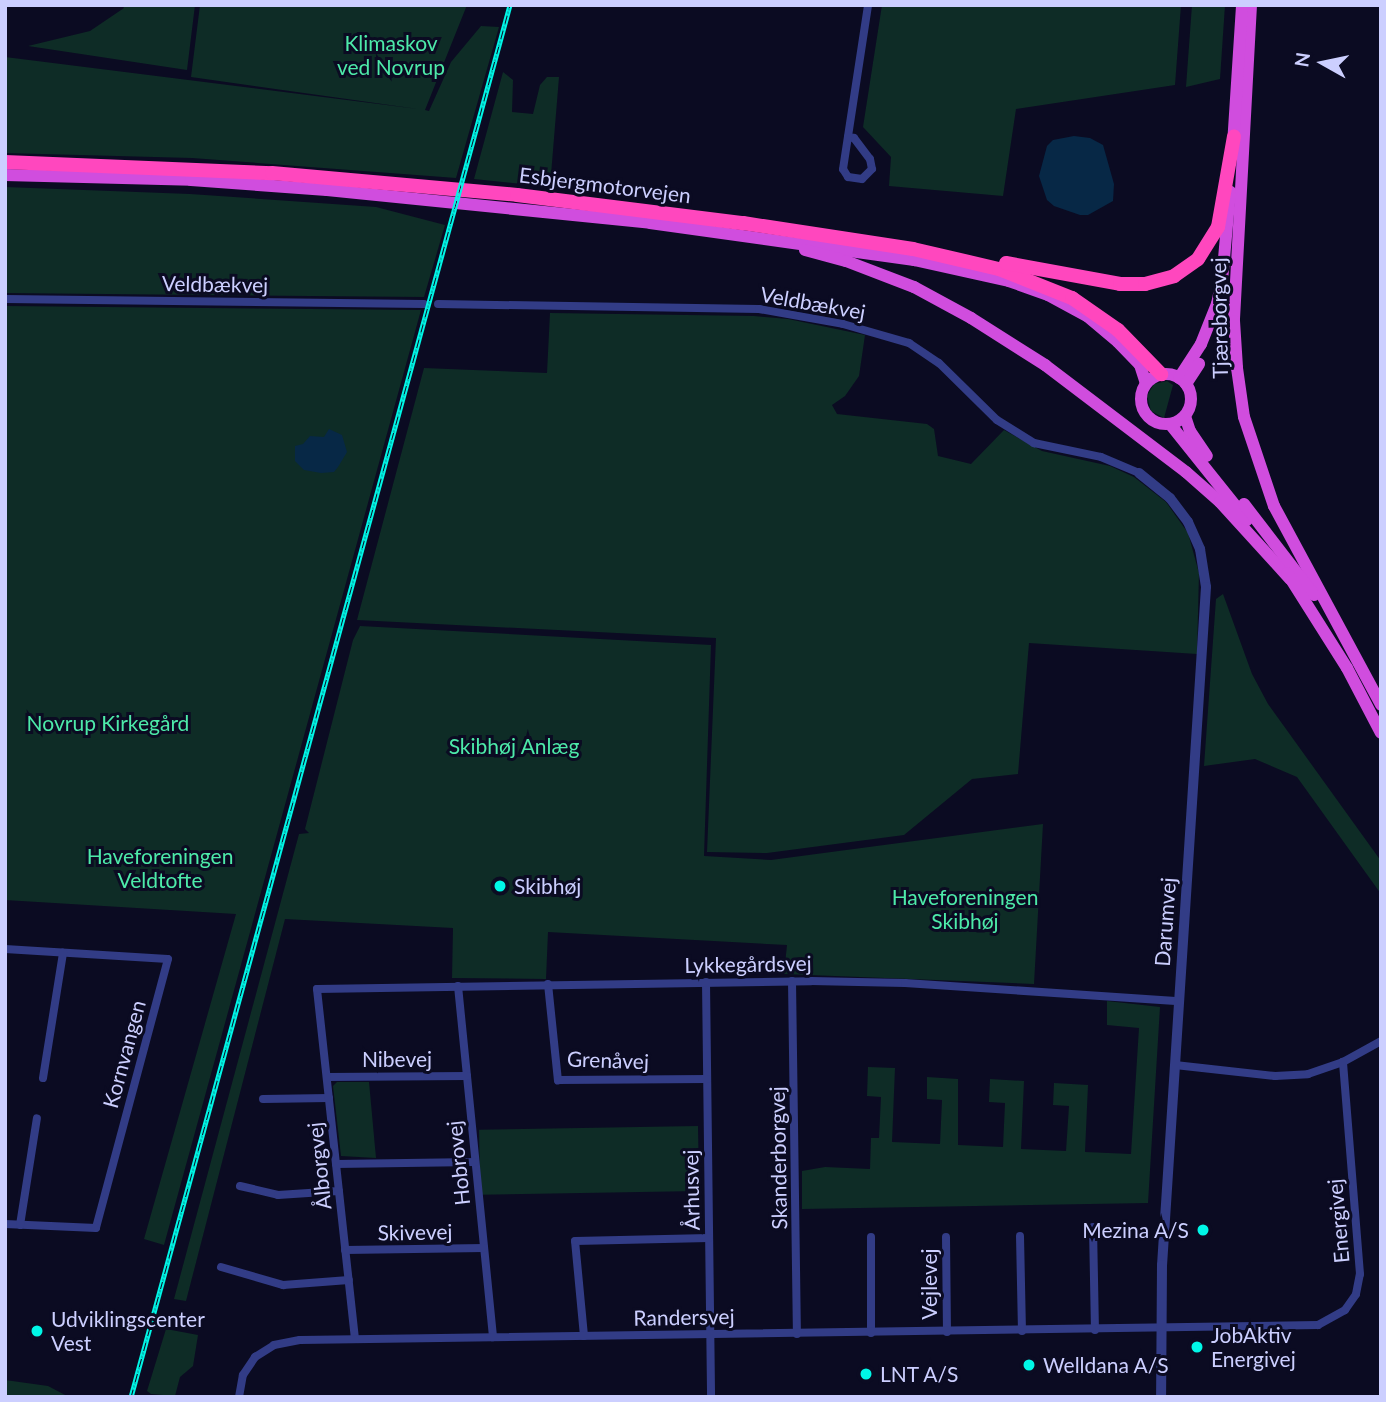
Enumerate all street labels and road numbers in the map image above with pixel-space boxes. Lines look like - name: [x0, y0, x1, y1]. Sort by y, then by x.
- street label: Esbjergmotorvejen: [518, 162, 692, 208]
- street label: Tjæreborgvej: [1205, 257, 1233, 379]
- street label: Veldbækvej: [162, 270, 268, 298]
- street label: Veldbækvej: [758, 281, 868, 325]
- street label: Darumvej: [1149, 877, 1181, 967]
- street label: Lykkegårdsvej: [684, 950, 812, 978]
- street label: Kornvangen: [98, 997, 150, 1111]
- street label: Nibevej: [362, 1046, 432, 1072]
- street label: Grenåvej: [567, 1046, 649, 1074]
- street label: Skanderborgvej: [764, 1086, 792, 1230]
- street label: Hobrovej: [441, 1119, 475, 1207]
- street label: Ålborgvej: [302, 1121, 336, 1211]
- street label: Århusvej: [678, 1149, 704, 1231]
- street label: Energivej: [1322, 1178, 1354, 1264]
- street label: Skivevej: [377, 1219, 453, 1245]
- street label: Vejlevej: [916, 1248, 942, 1320]
- street label: Randersvej: [633, 1304, 735, 1330]

